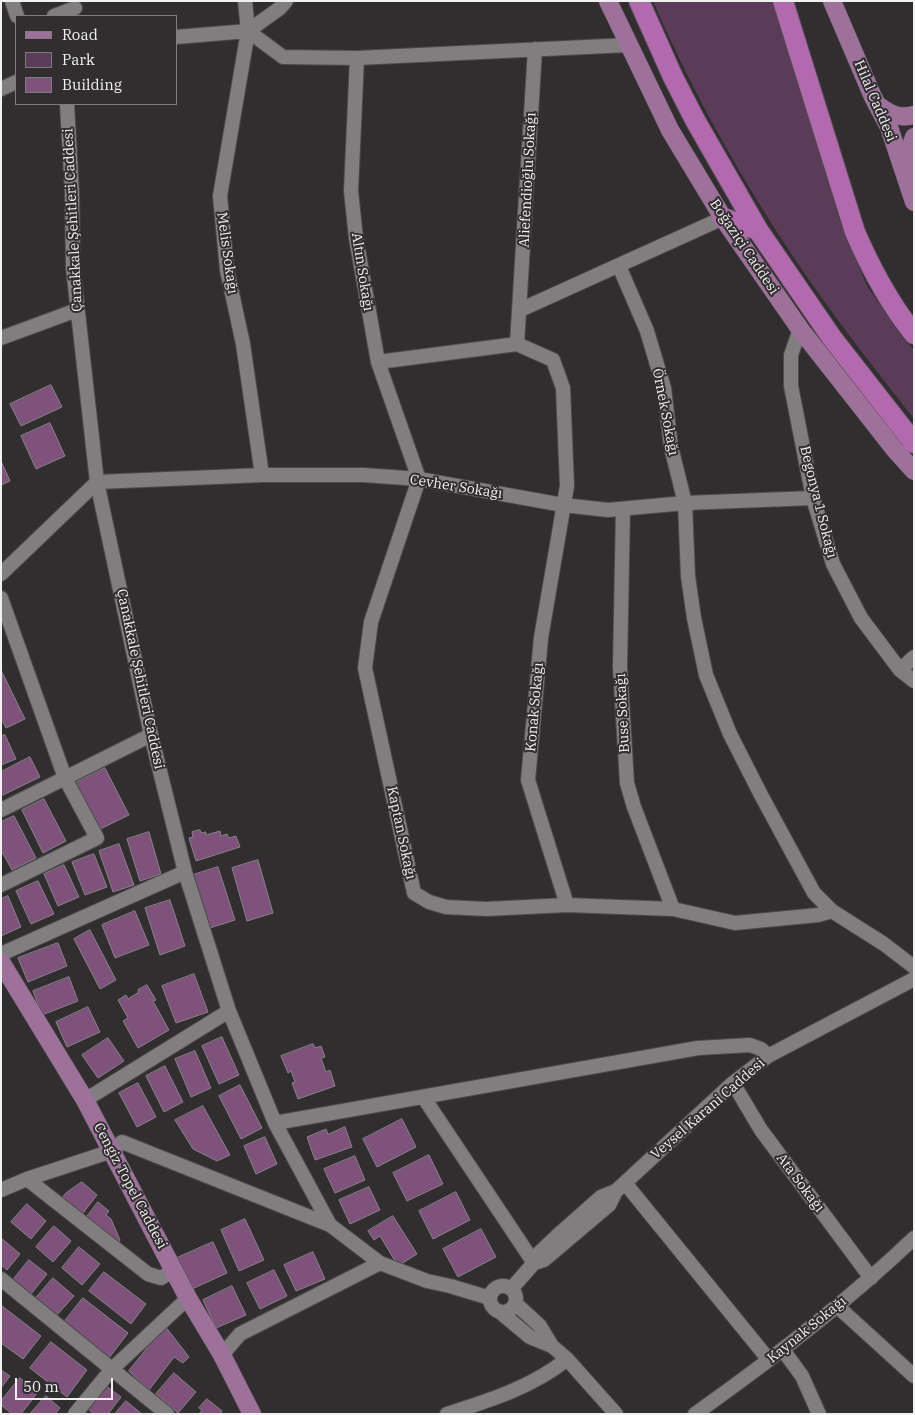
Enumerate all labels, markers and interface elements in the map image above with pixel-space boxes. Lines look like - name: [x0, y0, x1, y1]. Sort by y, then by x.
- legend: [15, 15, 178, 105]
- text: Road: [62, 25, 98, 44]
- text: Park: [62, 50, 95, 69]
- street label: Hilal Caddesi: [850, 58, 900, 144]
- text: Building: [62, 75, 122, 94]
- street label: Aliefendioğlu Sokağı: [516, 112, 540, 248]
- street label: Çanakkale Şehitleri Caddesi: [60, 128, 86, 312]
- street label: Boğaziçi Caddesi: [706, 196, 782, 298]
- street label: Melis Sokağı: [213, 211, 241, 295]
- street label: Altın Sokağı: [348, 232, 376, 312]
- street label: Örnek Sokağı: [648, 367, 682, 457]
- street label: Begonya 1 Sokağı: [796, 444, 840, 560]
- street label: Cevher Sokağı: [408, 471, 504, 503]
- street label: Çanakkale Şehitleri Caddesi: [113, 587, 167, 771]
- street label: Konak Sokağı: [523, 662, 547, 752]
- street label: Buse Sokağı: [613, 673, 633, 753]
- street label: Kaptan Sokağı: [383, 785, 419, 881]
- street label: Veysel Karani Caddesi: [648, 1055, 768, 1163]
- street label: Cengiz Topel Caddesi: [90, 1120, 170, 1252]
- street label: Ata Sokağı: [772, 1150, 828, 1216]
- street label: Kaynak Sokağı: [764, 1293, 850, 1367]
- scale bar: [18, 1368, 115, 1400]
- text: 50 m: [23, 1377, 59, 1396]

